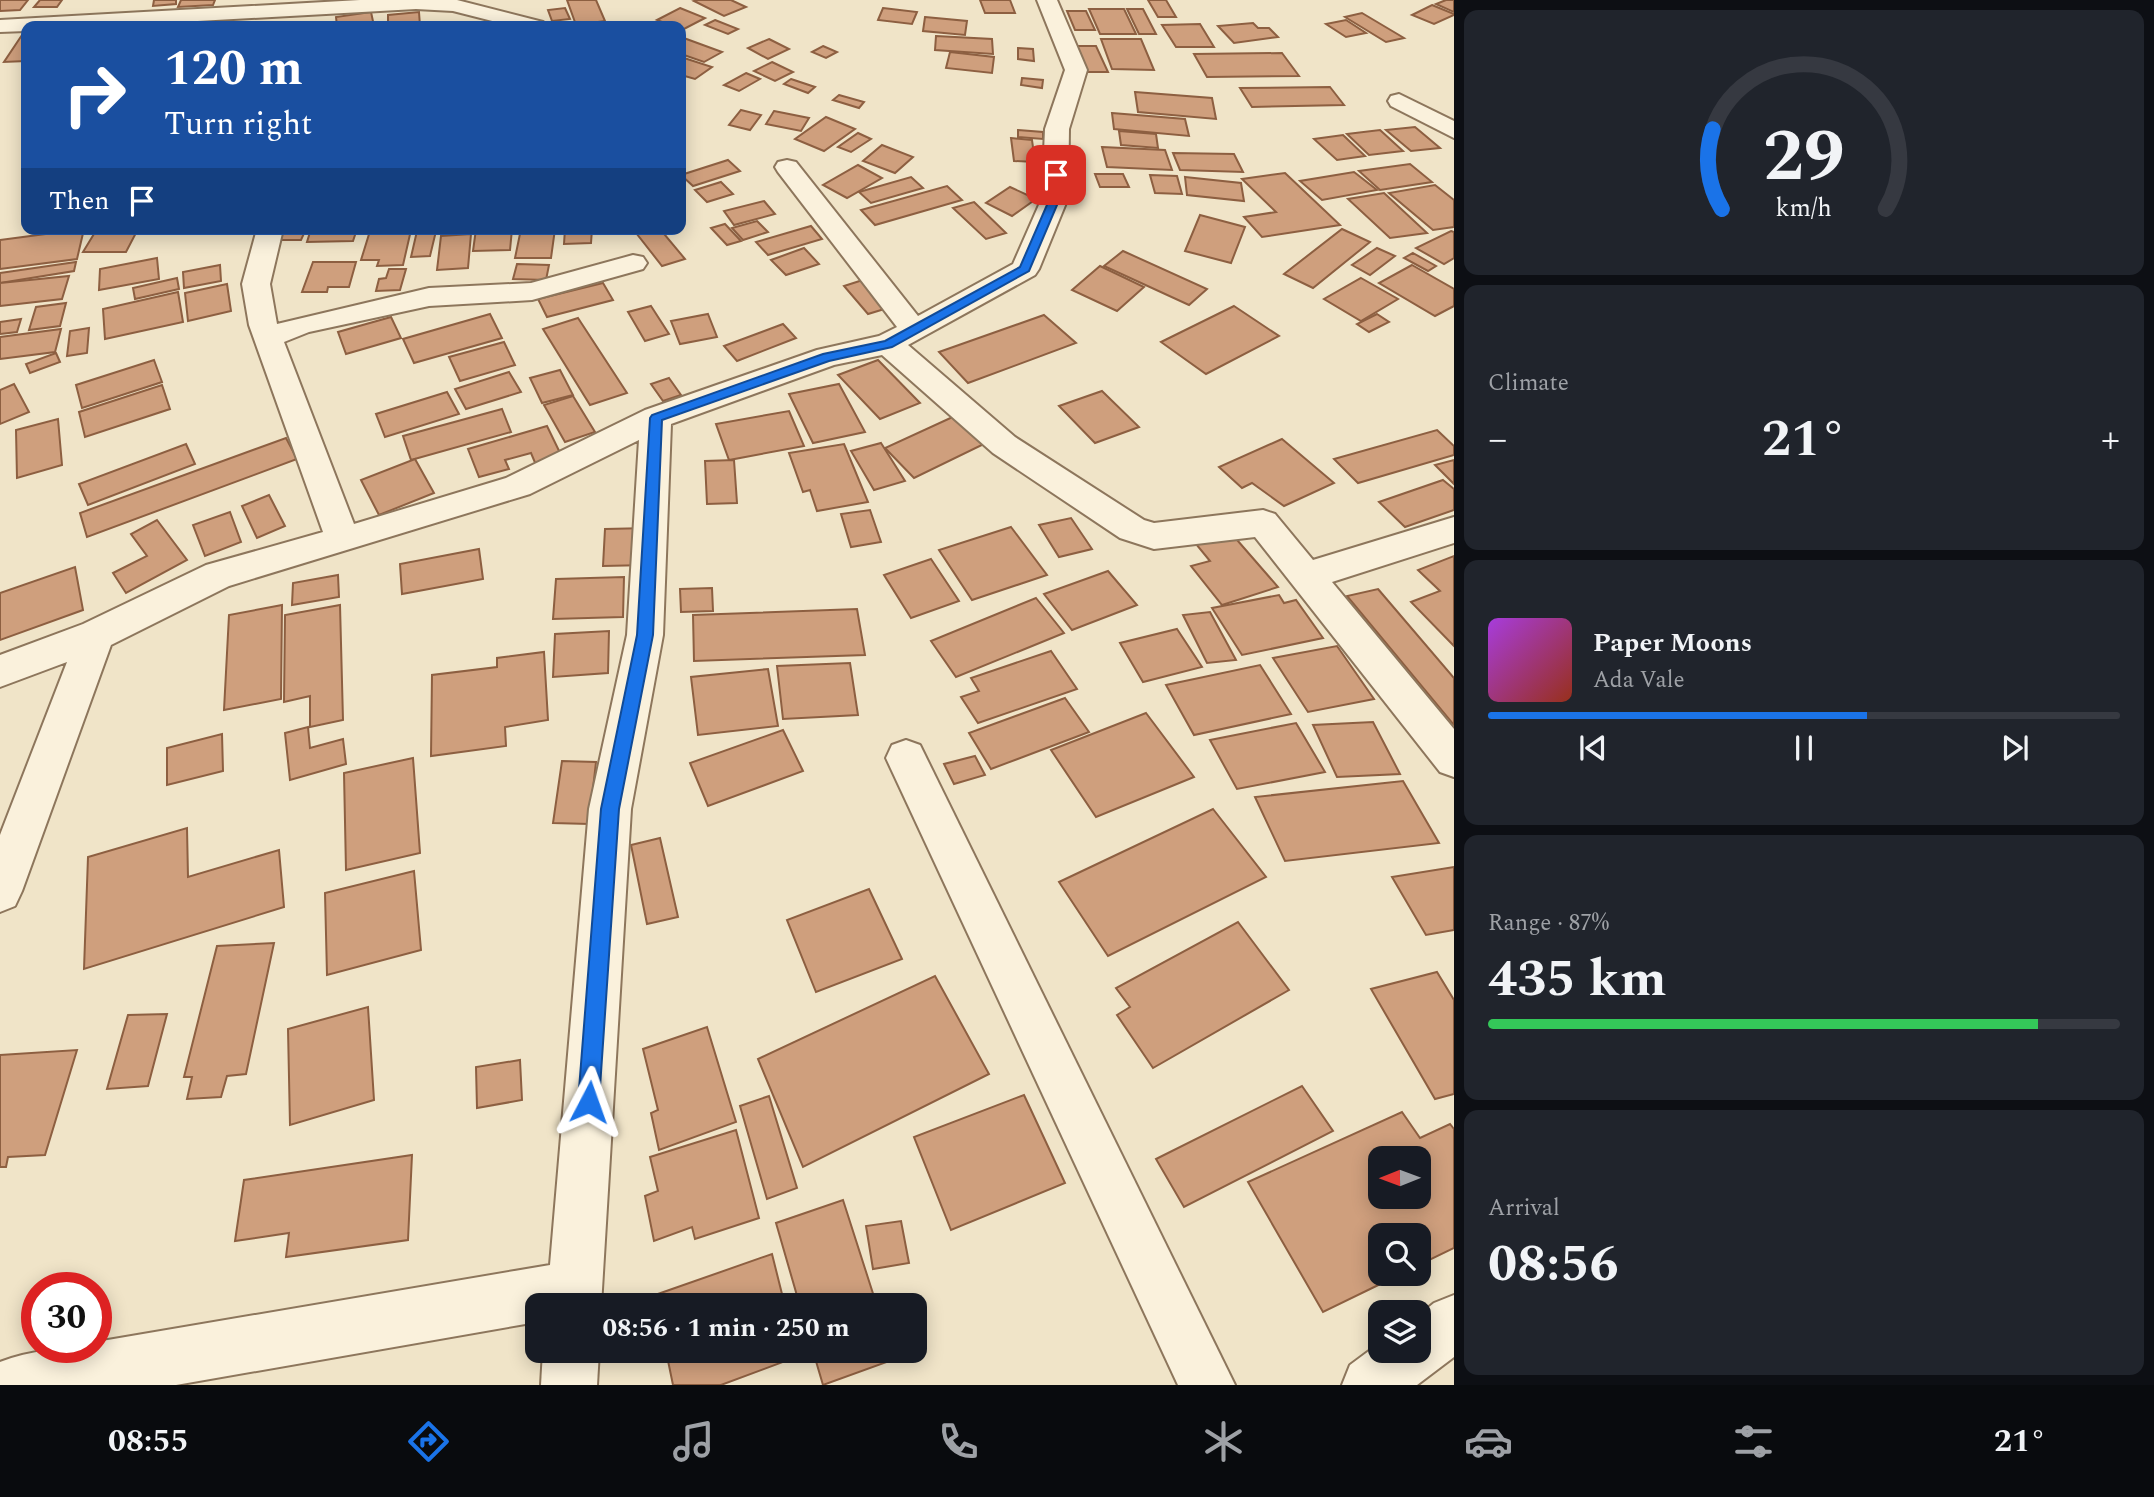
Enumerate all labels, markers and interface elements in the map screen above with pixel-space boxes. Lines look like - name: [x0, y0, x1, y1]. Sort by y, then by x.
- text: 120 m: [164, 32, 303, 107]
- icon: right: [49, 49, 140, 140]
- text: Turn right: [164, 100, 312, 149]
- text: 29: [1763, 102, 1845, 213]
- pin: [1026, 145, 1086, 205]
- icon: arrive: [1037, 156, 1075, 194]
- text: Then: [49, 181, 109, 221]
- icon: arrive: [123, 182, 161, 220]
- text: km/h: [1776, 189, 1832, 227]
- text: Climate: [1488, 366, 1569, 401]
- text: 21°: [1762, 400, 1846, 479]
- text: −: [1488, 411, 1507, 469]
- text: +: [2101, 411, 2120, 469]
- text: Paper Moons: [1593, 623, 1752, 663]
- text: Ada Vale: [1593, 663, 1685, 698]
- icon: previous: [1574, 729, 1612, 767]
- icon: pause: [1785, 729, 1823, 767]
- icon: next: [1996, 729, 2034, 767]
- text: Range · 87%: [1488, 906, 1609, 941]
- text: 435 km: [1488, 940, 1667, 1019]
- position arrow: [552, 1065, 626, 1139]
- north arrow: [1368, 1146, 1432, 1209]
- map controls: [1368, 1146, 1431, 1363]
- text: Arrival: [1488, 1191, 1560, 1226]
- button: search: [1368, 1223, 1431, 1286]
- text: 08:56: [1488, 1225, 1619, 1304]
- speed limit sign: 30: [21, 1272, 112, 1363]
- button: layers: [1368, 1300, 1431, 1363]
- text: 08:56 · 1 min · 250 m: [602, 1308, 850, 1348]
- text: 08:55: [108, 1417, 188, 1466]
- icon: directions: [404, 1417, 453, 1466]
- icon: music: [669, 1417, 718, 1466]
- icon: phone: [934, 1417, 983, 1466]
- icon: climate: [1199, 1417, 1248, 1466]
- icon: car: [1464, 1417, 1513, 1466]
- icon: filters: [1729, 1417, 1778, 1466]
- text: 21°: [1994, 1417, 2046, 1466]

